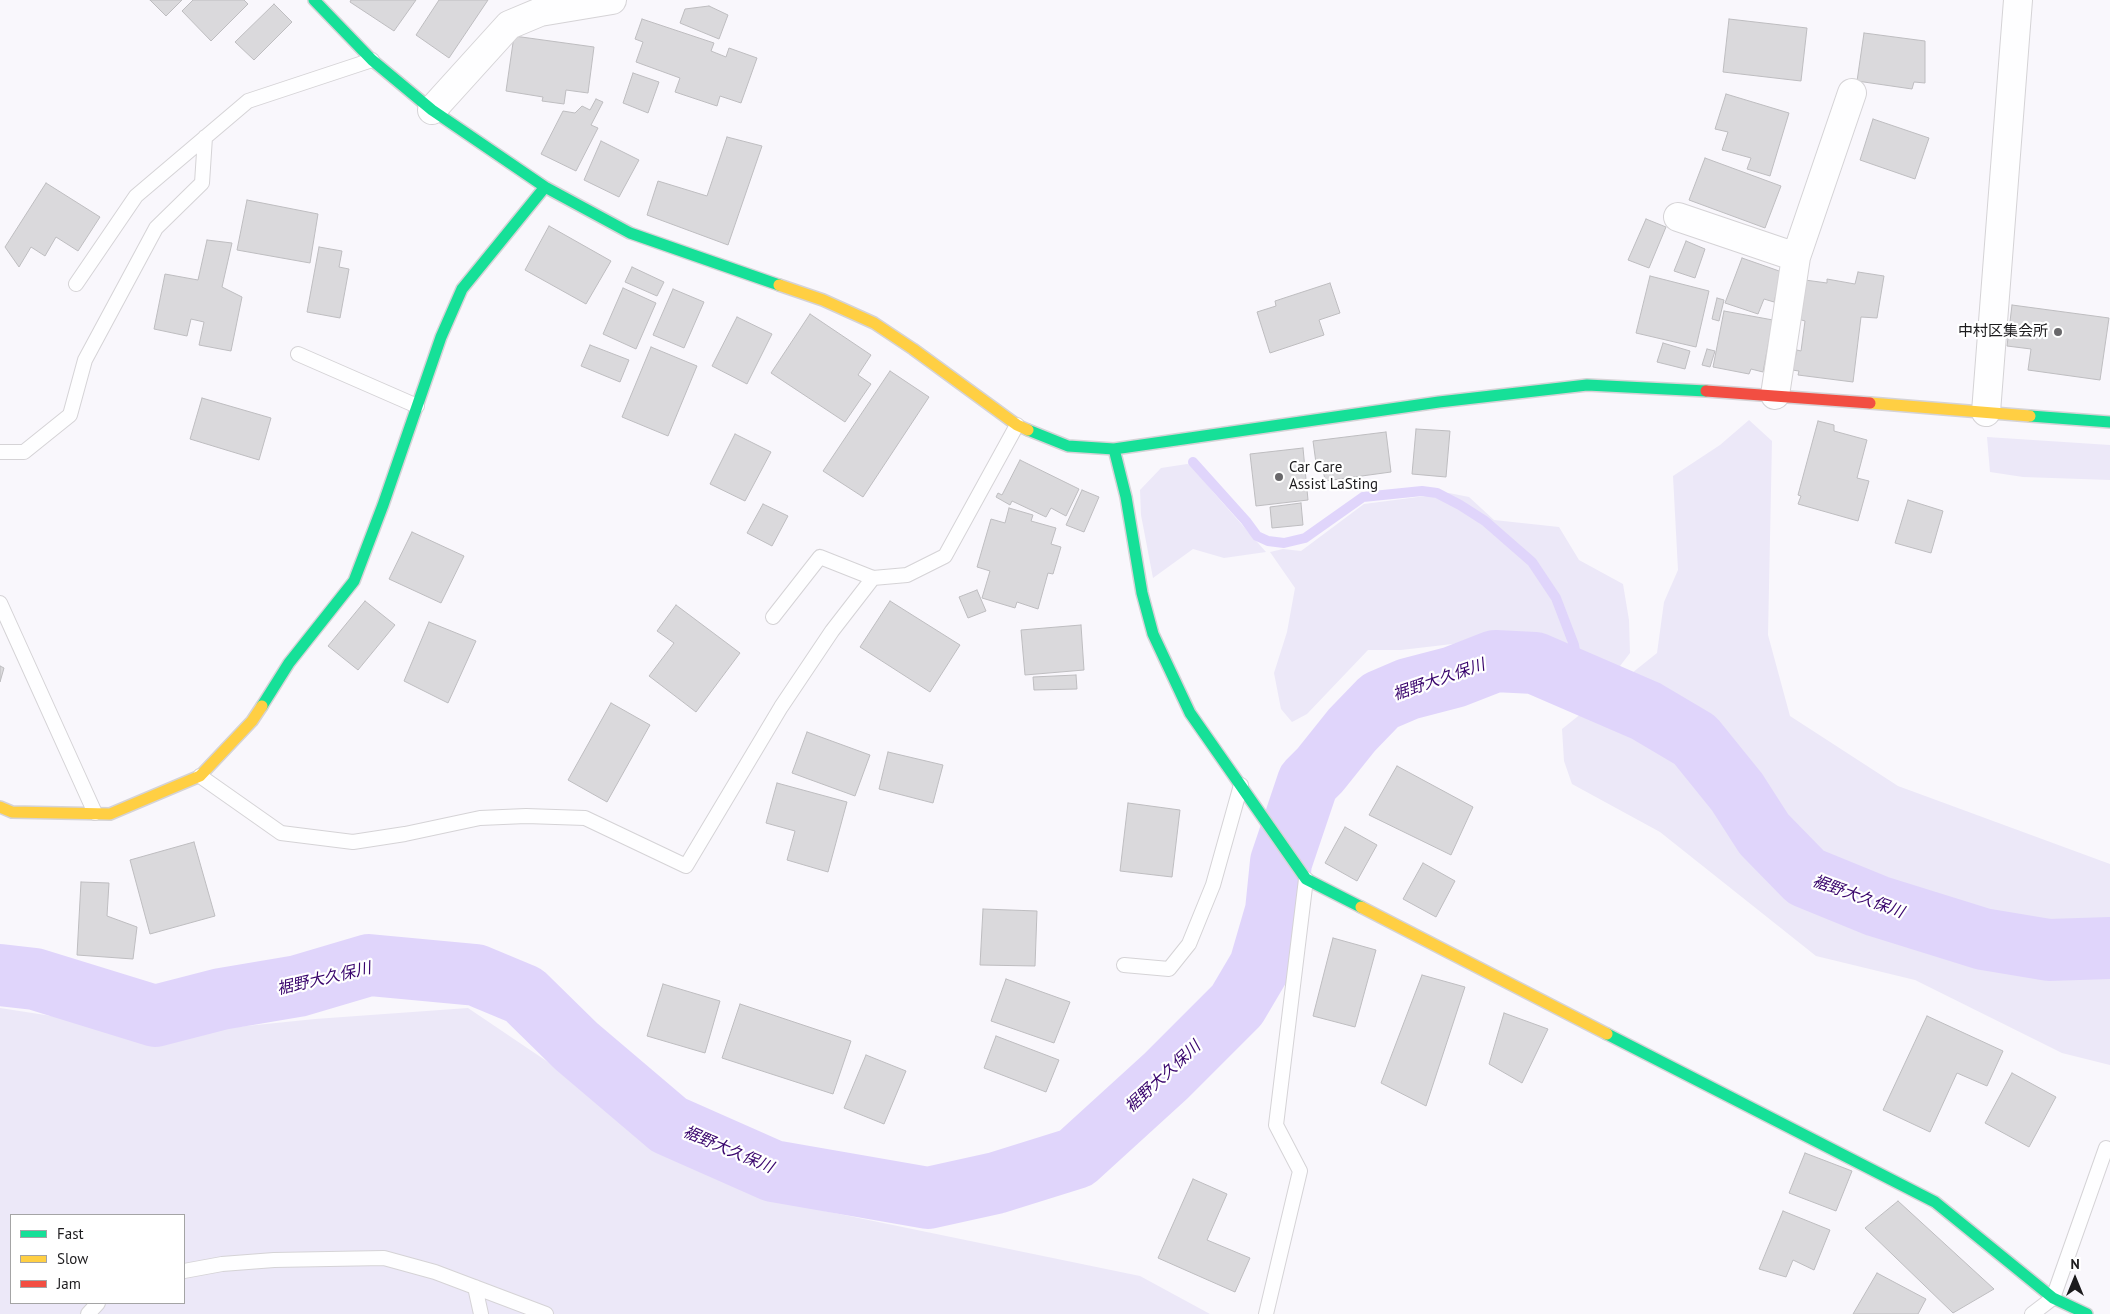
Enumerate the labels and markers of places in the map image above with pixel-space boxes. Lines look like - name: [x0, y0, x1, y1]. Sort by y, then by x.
- place label: 中村区集会所: [1958, 323, 2048, 341]
- marker: 中村区集会所: [2052, 326, 2064, 338]
- place label: Car Care Assist LaSting: [1289, 459, 1378, 494]
- marker: Car Care Assist LaSting: [1273, 471, 1285, 483]

